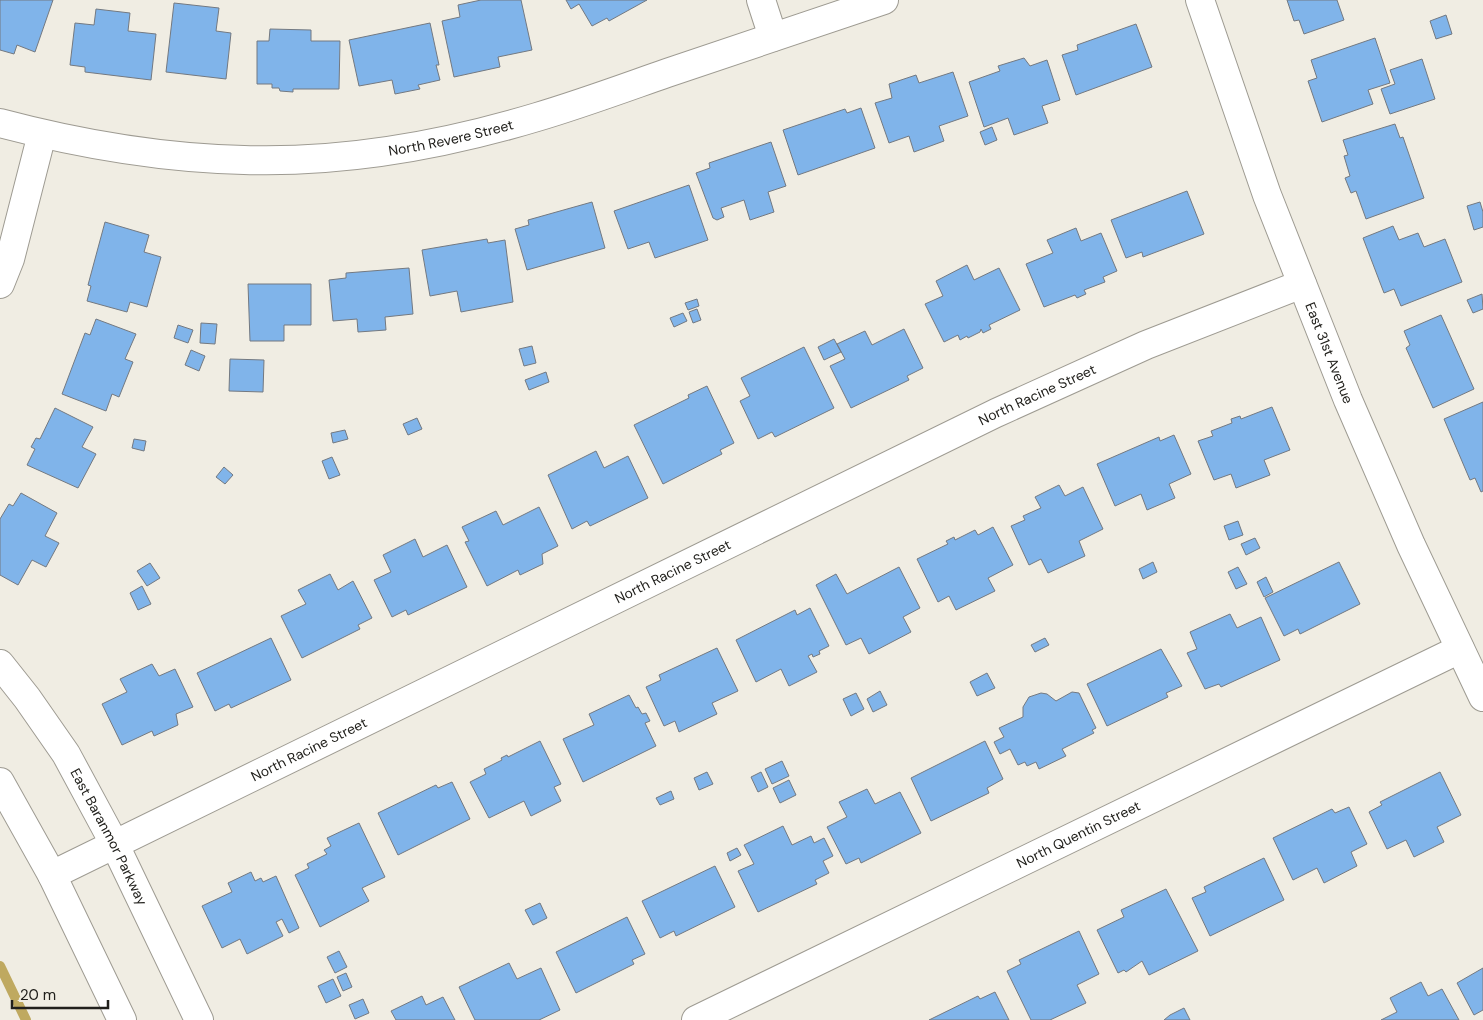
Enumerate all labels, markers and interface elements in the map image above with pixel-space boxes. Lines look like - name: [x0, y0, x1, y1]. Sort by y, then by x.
- street label: North Revere Street: [387, 115, 515, 160]
- street label: East 31st Avenue: [1301, 300, 1358, 406]
- street label: North Racine Street: [975, 360, 1099, 429]
- street label: North Racine Street: [612, 535, 734, 607]
- street label: North Racine Street: [248, 713, 370, 785]
- street label: East Baranmor Parkway: [66, 765, 152, 908]
- street label: North Quentin Street: [1013, 797, 1143, 872]
- scale bar: [12, 978, 109, 1010]
- text: 20 m: [20, 985, 56, 1005]

